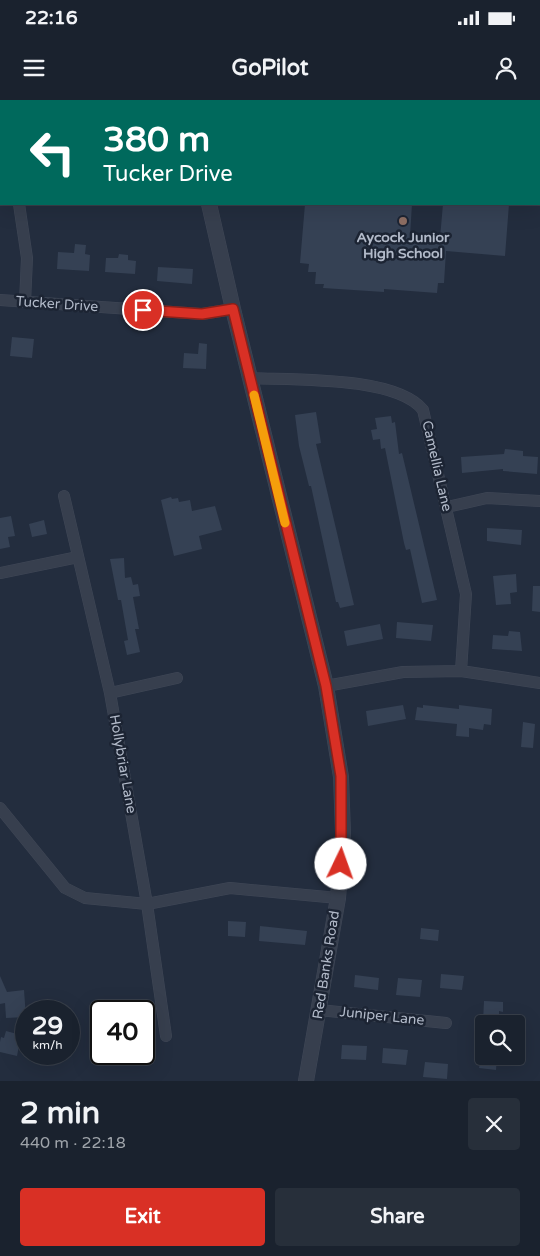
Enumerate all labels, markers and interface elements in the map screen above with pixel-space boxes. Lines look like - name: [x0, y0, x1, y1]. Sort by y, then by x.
- text: 22:16: [25, 7, 78, 29]
- icon: menu: [20, 54, 48, 82]
- icon: person: [492, 54, 520, 82]
- text: GoPilot: [232, 55, 308, 81]
- text: 380 m: [103, 119, 210, 161]
- icon: left: [20, 120, 85, 185]
- text: Tucker Drive: [103, 161, 233, 187]
- marker: Aycock Junior High School: [397, 215, 409, 227]
- place label: Aycock Junior High School: [357, 229, 450, 262]
- pin: [122, 289, 164, 331]
- street label: Tucker Drive: [15, 293, 99, 315]
- icon: arrive: [129, 296, 157, 324]
- street label: Camellia Lane: [418, 419, 456, 513]
- street label: Hollybriar Lane: [106, 713, 140, 815]
- position arrow: [314, 837, 366, 889]
- street label: Red Banks Road: [309, 910, 343, 1020]
- speed limit sign: 40: [90, 1000, 155, 1065]
- street label: Juniper Lane: [339, 1003, 425, 1029]
- text: 29: [32, 1011, 63, 1041]
- map controls: [475, 1015, 525, 1065]
- button: search: [475, 1015, 525, 1065]
- text: km/h: [32, 1038, 63, 1052]
- text: 2 min: [20, 1095, 100, 1132]
- button: close: [468, 1098, 520, 1150]
- text: 440 m · 22:18: [20, 1133, 126, 1153]
- button: Exit: [20, 1188, 265, 1246]
- button: Share: [275, 1188, 520, 1246]

